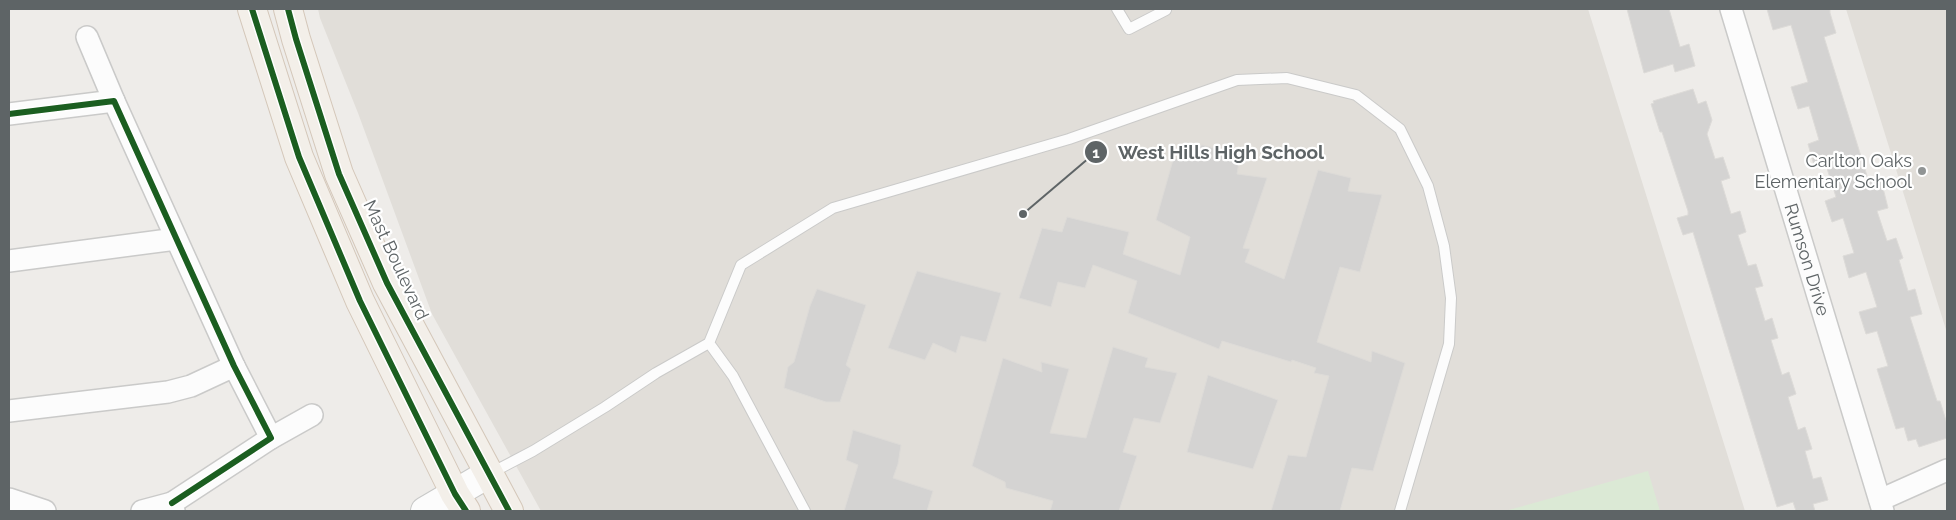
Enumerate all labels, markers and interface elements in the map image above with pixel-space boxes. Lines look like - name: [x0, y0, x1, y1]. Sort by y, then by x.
- callout: West Hills High School: [1083, 135, 1335, 169]
- text: West Hills High School: [1118, 141, 1325, 163]
- text: 1: [1092, 144, 1100, 162]
- place label: Carlton Oaks Elementary School: [1754, 150, 1912, 192]
- marker: Carlton Oaks Elementary School: [1916, 165, 1928, 177]
- street label: Mast Boulevard: [359, 197, 433, 323]
- street label: Rumson Drive: [1780, 201, 1834, 319]

